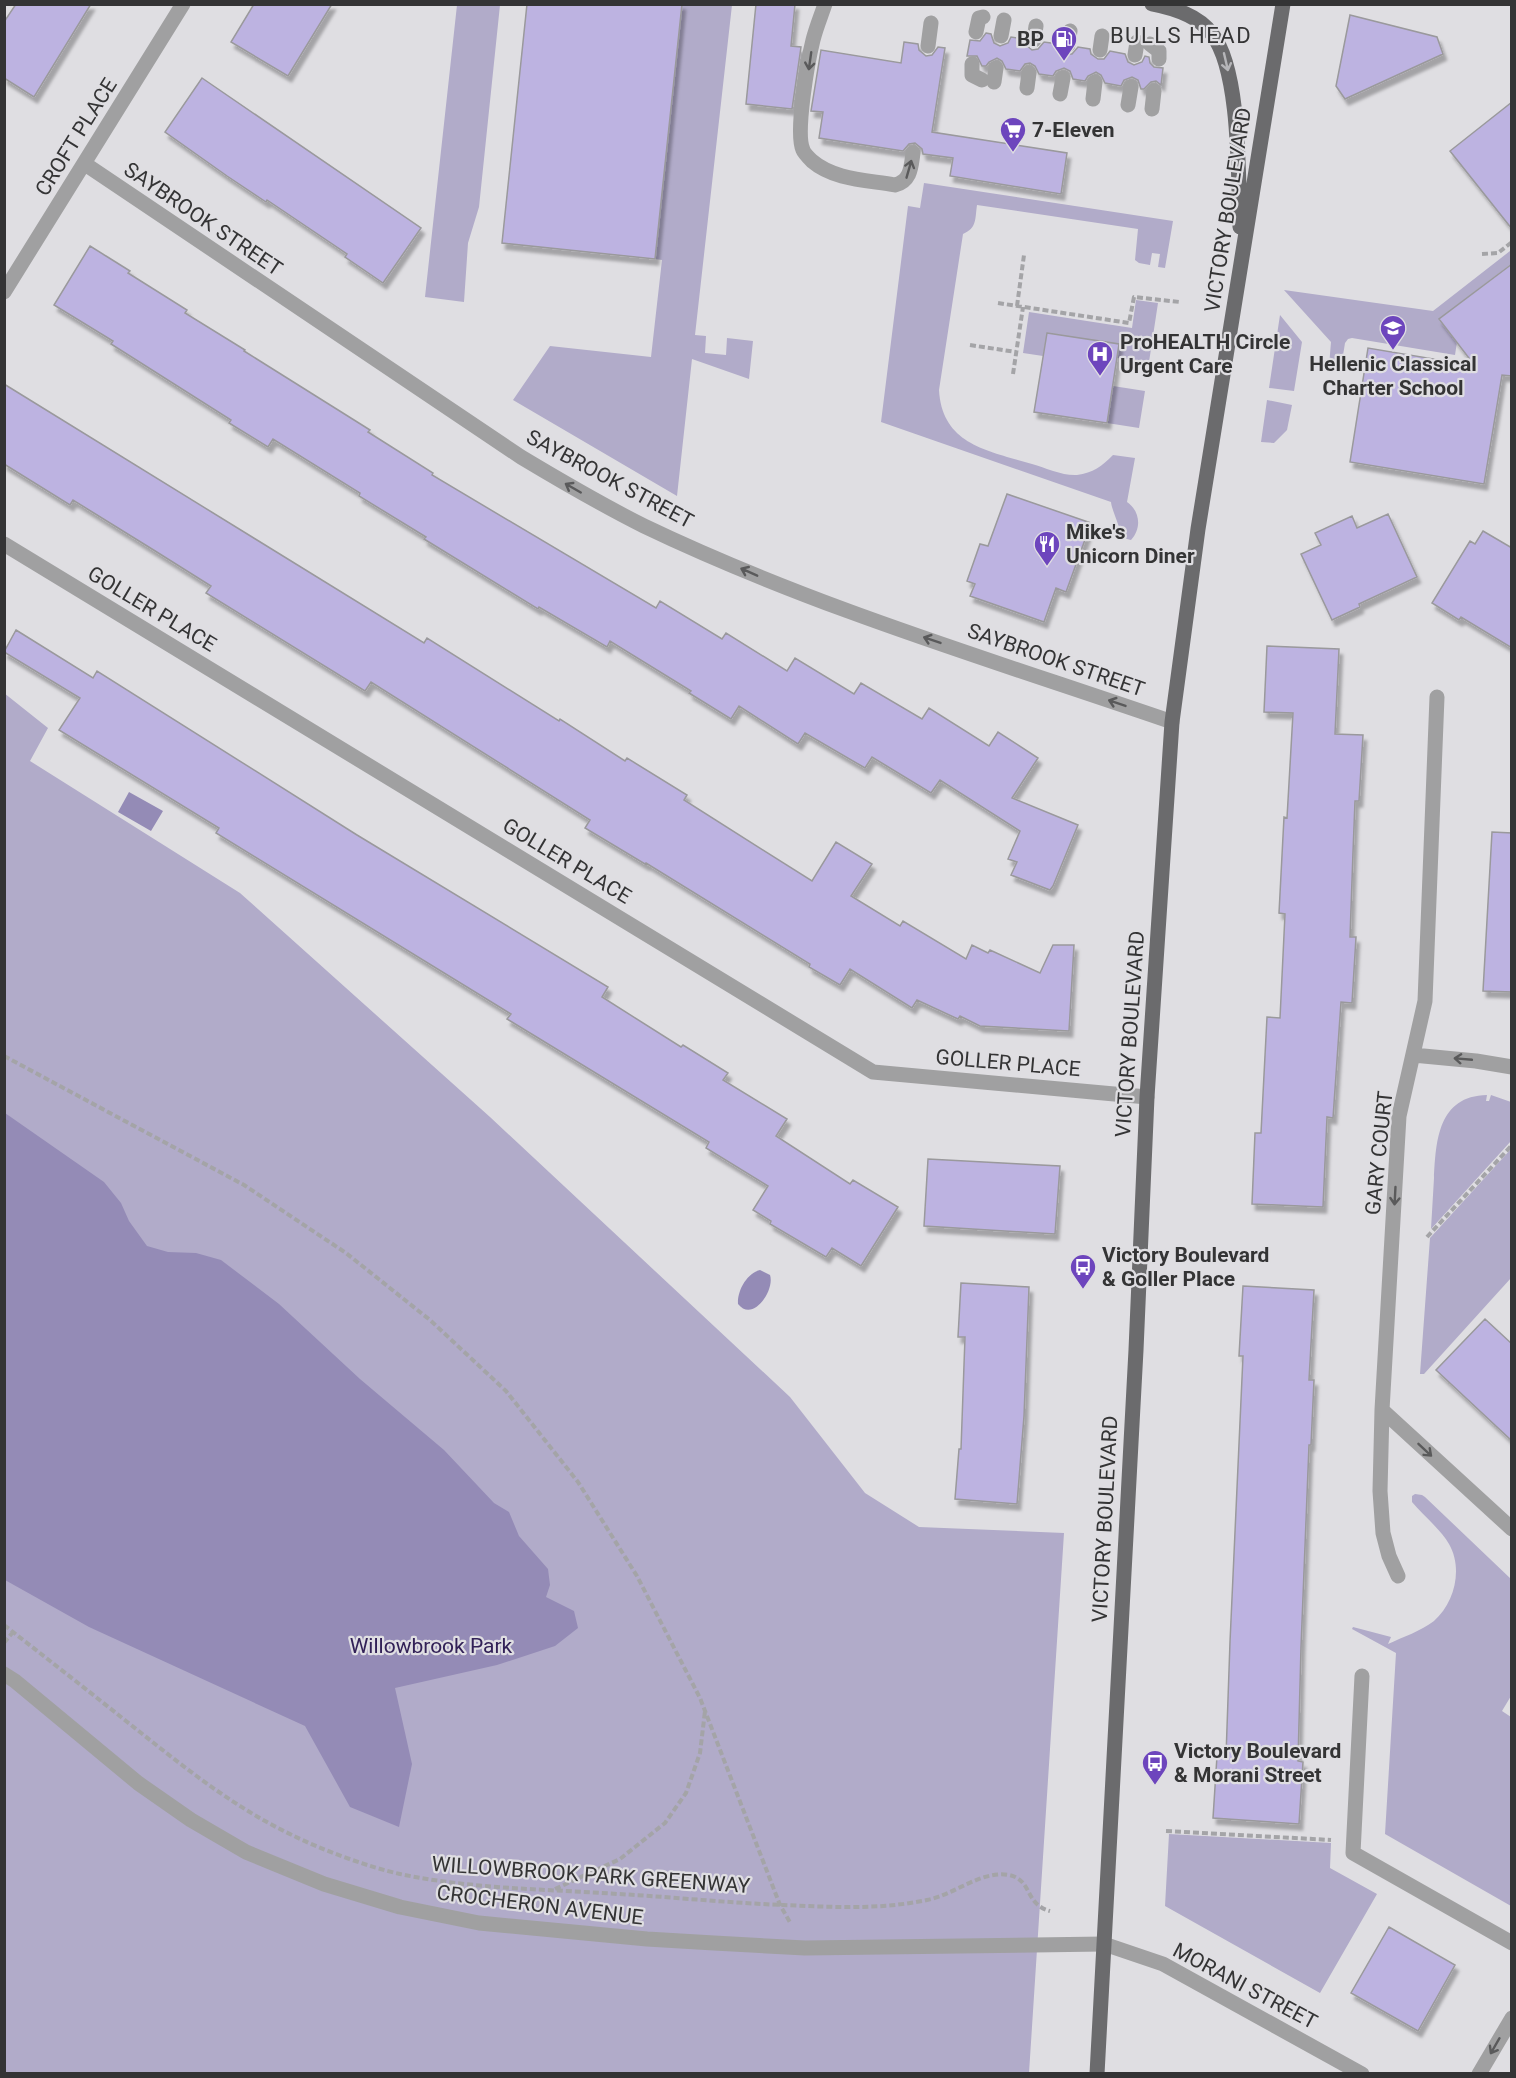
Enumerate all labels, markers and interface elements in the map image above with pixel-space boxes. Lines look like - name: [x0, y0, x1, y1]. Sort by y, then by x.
- district label: BULLS HEAD: [1110, 23, 1252, 48]
- fuel station icon: BP: [1049, 24, 1079, 62]
- place label: BP: [1017, 27, 1044, 51]
- one-way arrow: [804, 50, 815, 70]
- one-way arrow: [1220, 52, 1232, 71]
- street label: CROFT PLACE: [30, 74, 122, 200]
- street label: VICTORY BOULEVARD: [1200, 106, 1256, 314]
- supermarket icon: 7-Eleven: [998, 115, 1028, 153]
- place label: 7-Eleven: [1032, 118, 1115, 142]
- street label: SAYBROOK STREET: [119, 157, 287, 281]
- one-way arrow: [904, 160, 916, 179]
- school or university icon: Hellenic Classical Charter School: [1378, 313, 1408, 351]
- place label: ProHEALTH Circle Urgent Care: [1120, 330, 1290, 378]
- hospital icon: ProHEALTH Circle Urgent Care: [1085, 339, 1115, 377]
- place label: Hellenic Classical Charter School: [1309, 352, 1477, 400]
- street label: SAYBROOK STREET: [522, 425, 698, 533]
- one-way arrow: [565, 482, 582, 494]
- place label: Mike's Unicorn Diner: [1066, 520, 1195, 568]
- restaurant icon: Mike's Unicorn Diner: [1032, 529, 1062, 567]
- street label: GOLLER PLACE: [84, 561, 221, 657]
- one-way arrow: [741, 565, 759, 577]
- street label: SAYBROOK STREET: [964, 618, 1148, 702]
- one-way arrow: [923, 633, 942, 644]
- one-way arrow: [1108, 696, 1126, 707]
- street label: GOLLER PLACE: [499, 813, 636, 909]
- street label: VICTORY BOULEVARD: [1111, 930, 1149, 1138]
- street label: GOLLER PLACE: [935, 1045, 1082, 1081]
- one-way arrow: [1453, 1054, 1473, 1065]
- street label: GARY COURT: [1361, 1089, 1397, 1216]
- one-way arrow: [1389, 1186, 1400, 1206]
- place label: Victory Boulevard & Goller Place: [1102, 1243, 1269, 1291]
- bus stop icon: Victory Boulevard & Goller Place: [1068, 1252, 1098, 1290]
- street label: VICTORY BOULEVARD: [1088, 1415, 1122, 1623]
- one-way arrow: [1417, 1442, 1432, 1456]
- park label: Willowbrook Park: [350, 1634, 513, 1658]
- place label: Victory Boulevard & Morani Street: [1174, 1739, 1341, 1787]
- bus stop icon: Victory Boulevard & Morani Street: [1140, 1748, 1170, 1786]
- street label: WILLOWBROOK PARK GREENWAY: [431, 1852, 751, 1898]
- street label: CROCHERON AVENUE: [435, 1880, 645, 1930]
- street label: MORANI STREET: [1169, 1938, 1322, 2034]
- one-way arrow: [1489, 2037, 1501, 2054]

